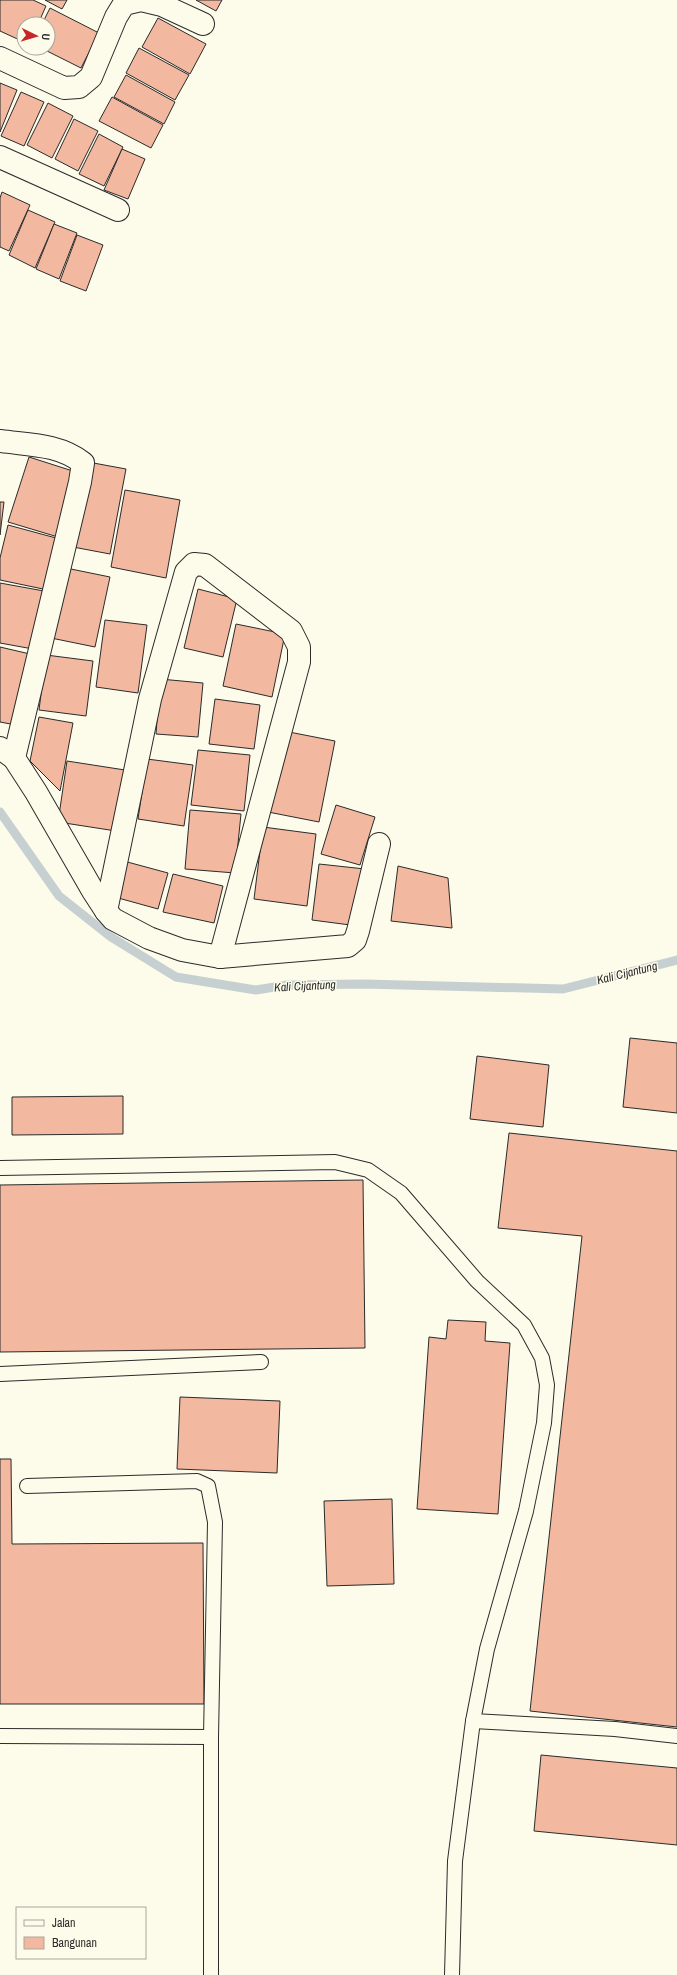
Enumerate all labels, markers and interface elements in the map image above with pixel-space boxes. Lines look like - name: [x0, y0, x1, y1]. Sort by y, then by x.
- north arrow: [16, 16, 56, 56]
- text: U: [39, 33, 53, 41]
- water label: Kali Cijantung: [595, 958, 659, 988]
- water label: Kali Cijantung: [274, 976, 337, 996]
- legend: [16, 1907, 146, 1959]
- text: Jalan: [52, 1915, 76, 1931]
- text: Bangunan: [52, 1935, 97, 1951]

